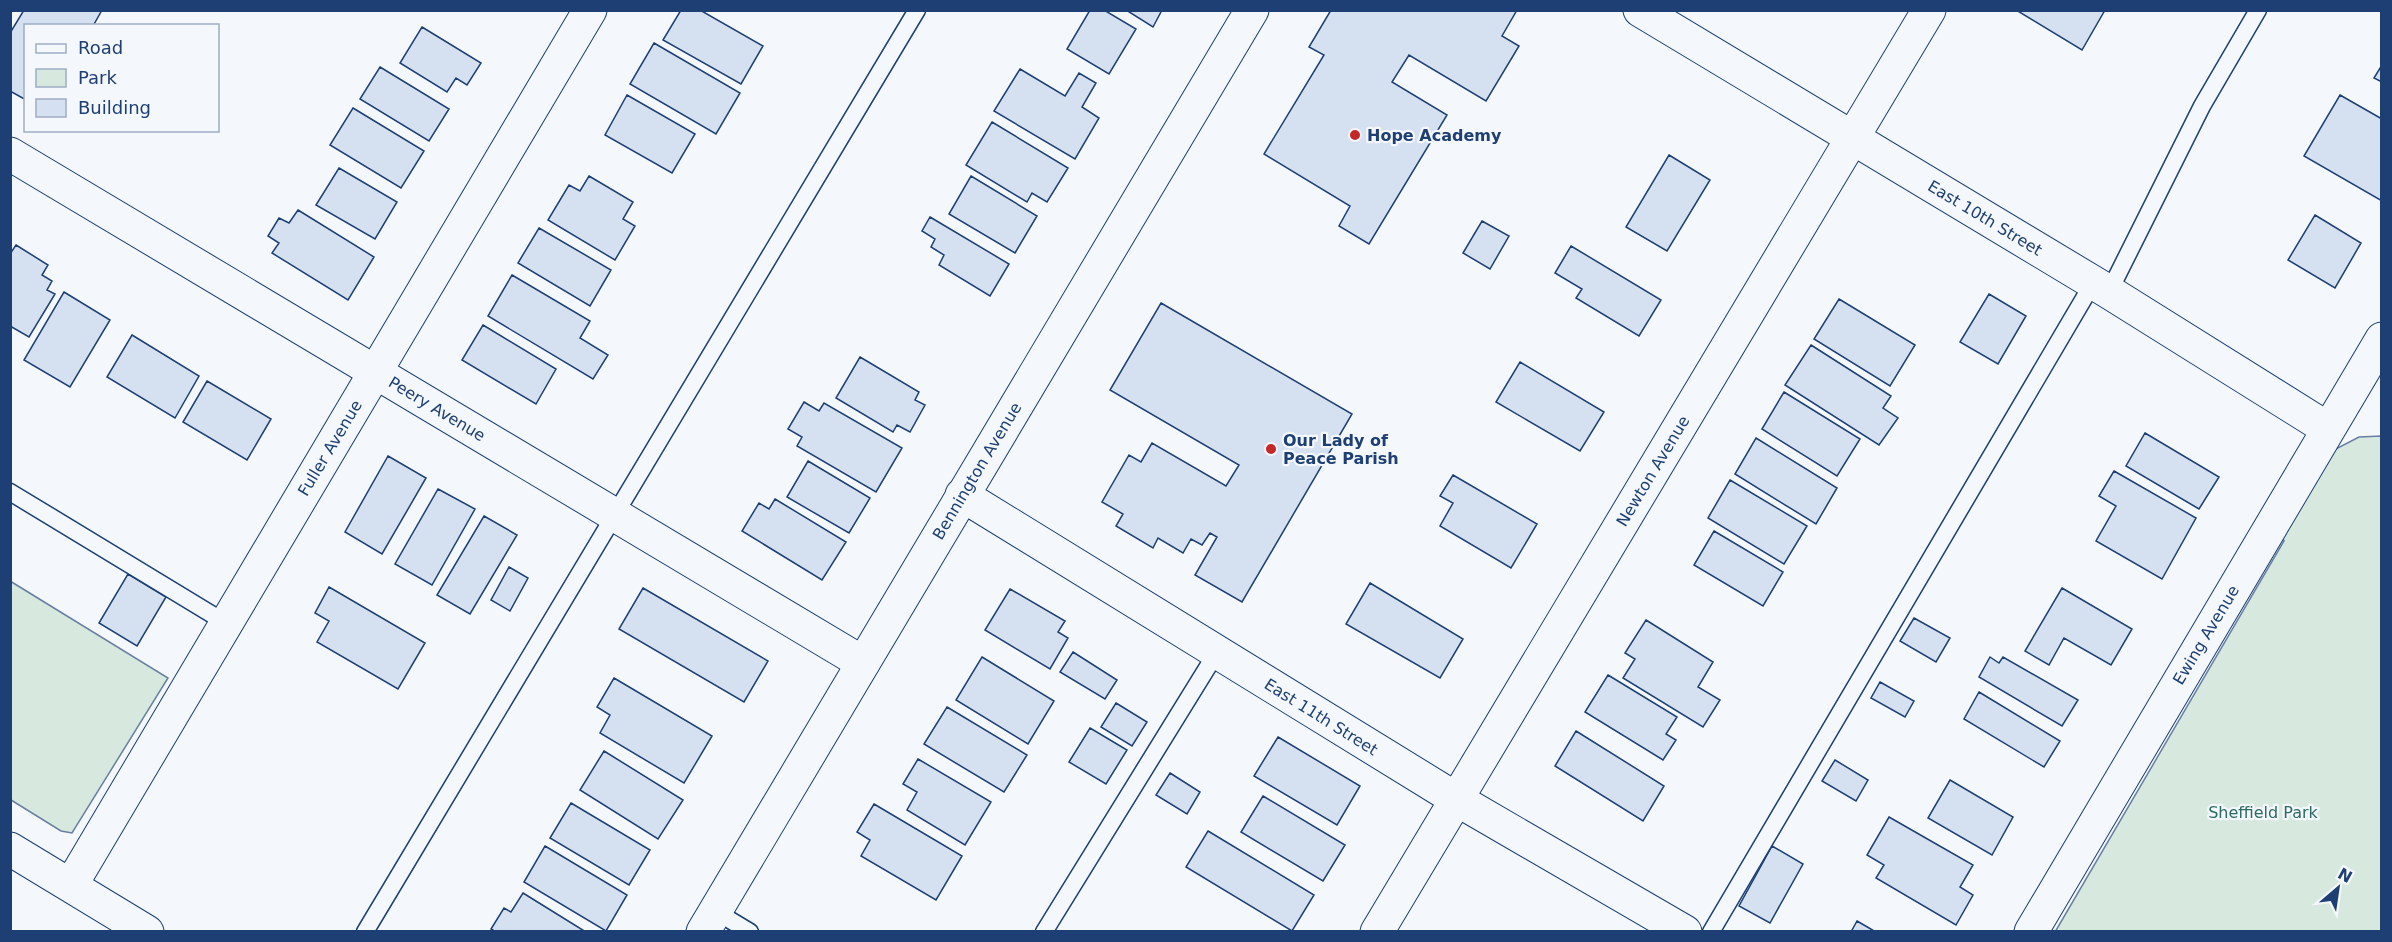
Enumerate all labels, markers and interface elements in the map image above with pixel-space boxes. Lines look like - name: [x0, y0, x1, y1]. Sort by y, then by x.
- legend: [24, 24, 219, 132]
- text: Road: [78, 37, 123, 58]
- text: Park: [78, 67, 117, 88]
- text: Building: [78, 97, 151, 118]
- place label: Hope Academy: [1367, 126, 1502, 145]
- marker: Hope Academy: [1348, 128, 1362, 142]
- street label: East 10th Street: [1924, 176, 2046, 260]
- street label: Peery Avenue: [385, 373, 489, 445]
- street label: Fuller Avenue: [294, 397, 366, 499]
- street label: Bennington Avenue: [929, 399, 1025, 543]
- street label: Newton Avenue: [1613, 412, 1693, 530]
- place label: Our Lady of Peace Parish: [1283, 431, 1399, 468]
- marker: Our Lady of Peace Parish: [1264, 442, 1278, 456]
- street label: Ewing Avenue: [2169, 582, 2243, 688]
- street label: East 11th Street: [1261, 674, 1381, 760]
- park label: Sheffield Park: [2208, 803, 2319, 822]
- north arrow: [2308, 858, 2368, 918]
- text: N: [2335, 864, 2355, 887]

